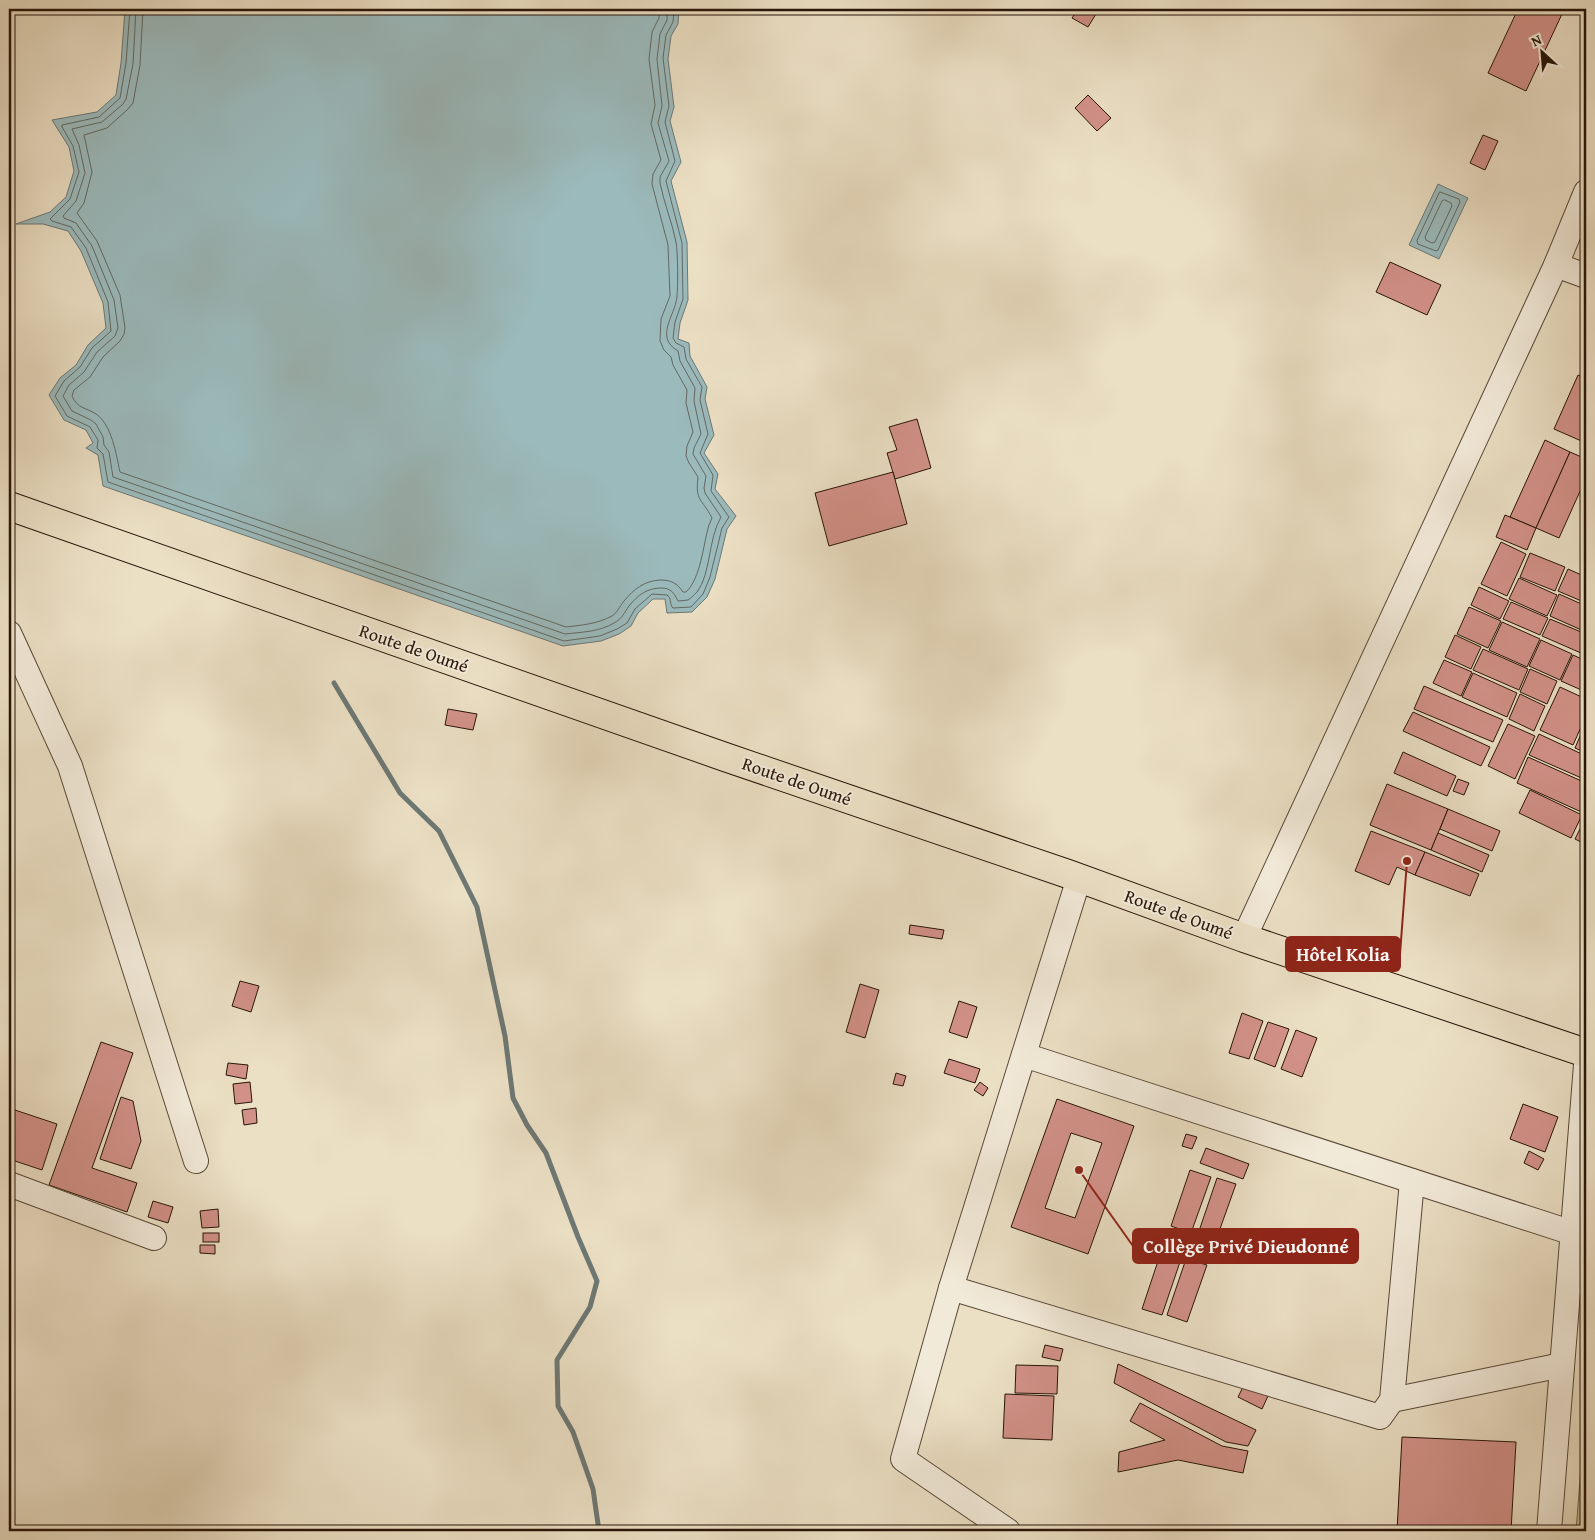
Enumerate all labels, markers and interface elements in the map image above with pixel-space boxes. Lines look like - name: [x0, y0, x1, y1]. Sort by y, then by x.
- north arrow: [1518, 28, 1568, 78]
- text: N: [1528, 29, 1545, 51]
- street label: Route de Oumé: [356, 617, 472, 679]
- street label: Route de Oumé: [739, 750, 855, 812]
- street label: Route de Oumé: [1121, 882, 1237, 946]
- callout: Hôtel Kolia: [1286, 937, 1400, 971]
- text: Hôtel Kolia: [1296, 940, 1390, 968]
- callout: Collège Privé Dieudonné: [1133, 1229, 1358, 1263]
- text: Collège Privé Dieudonné: [1143, 1232, 1349, 1260]

